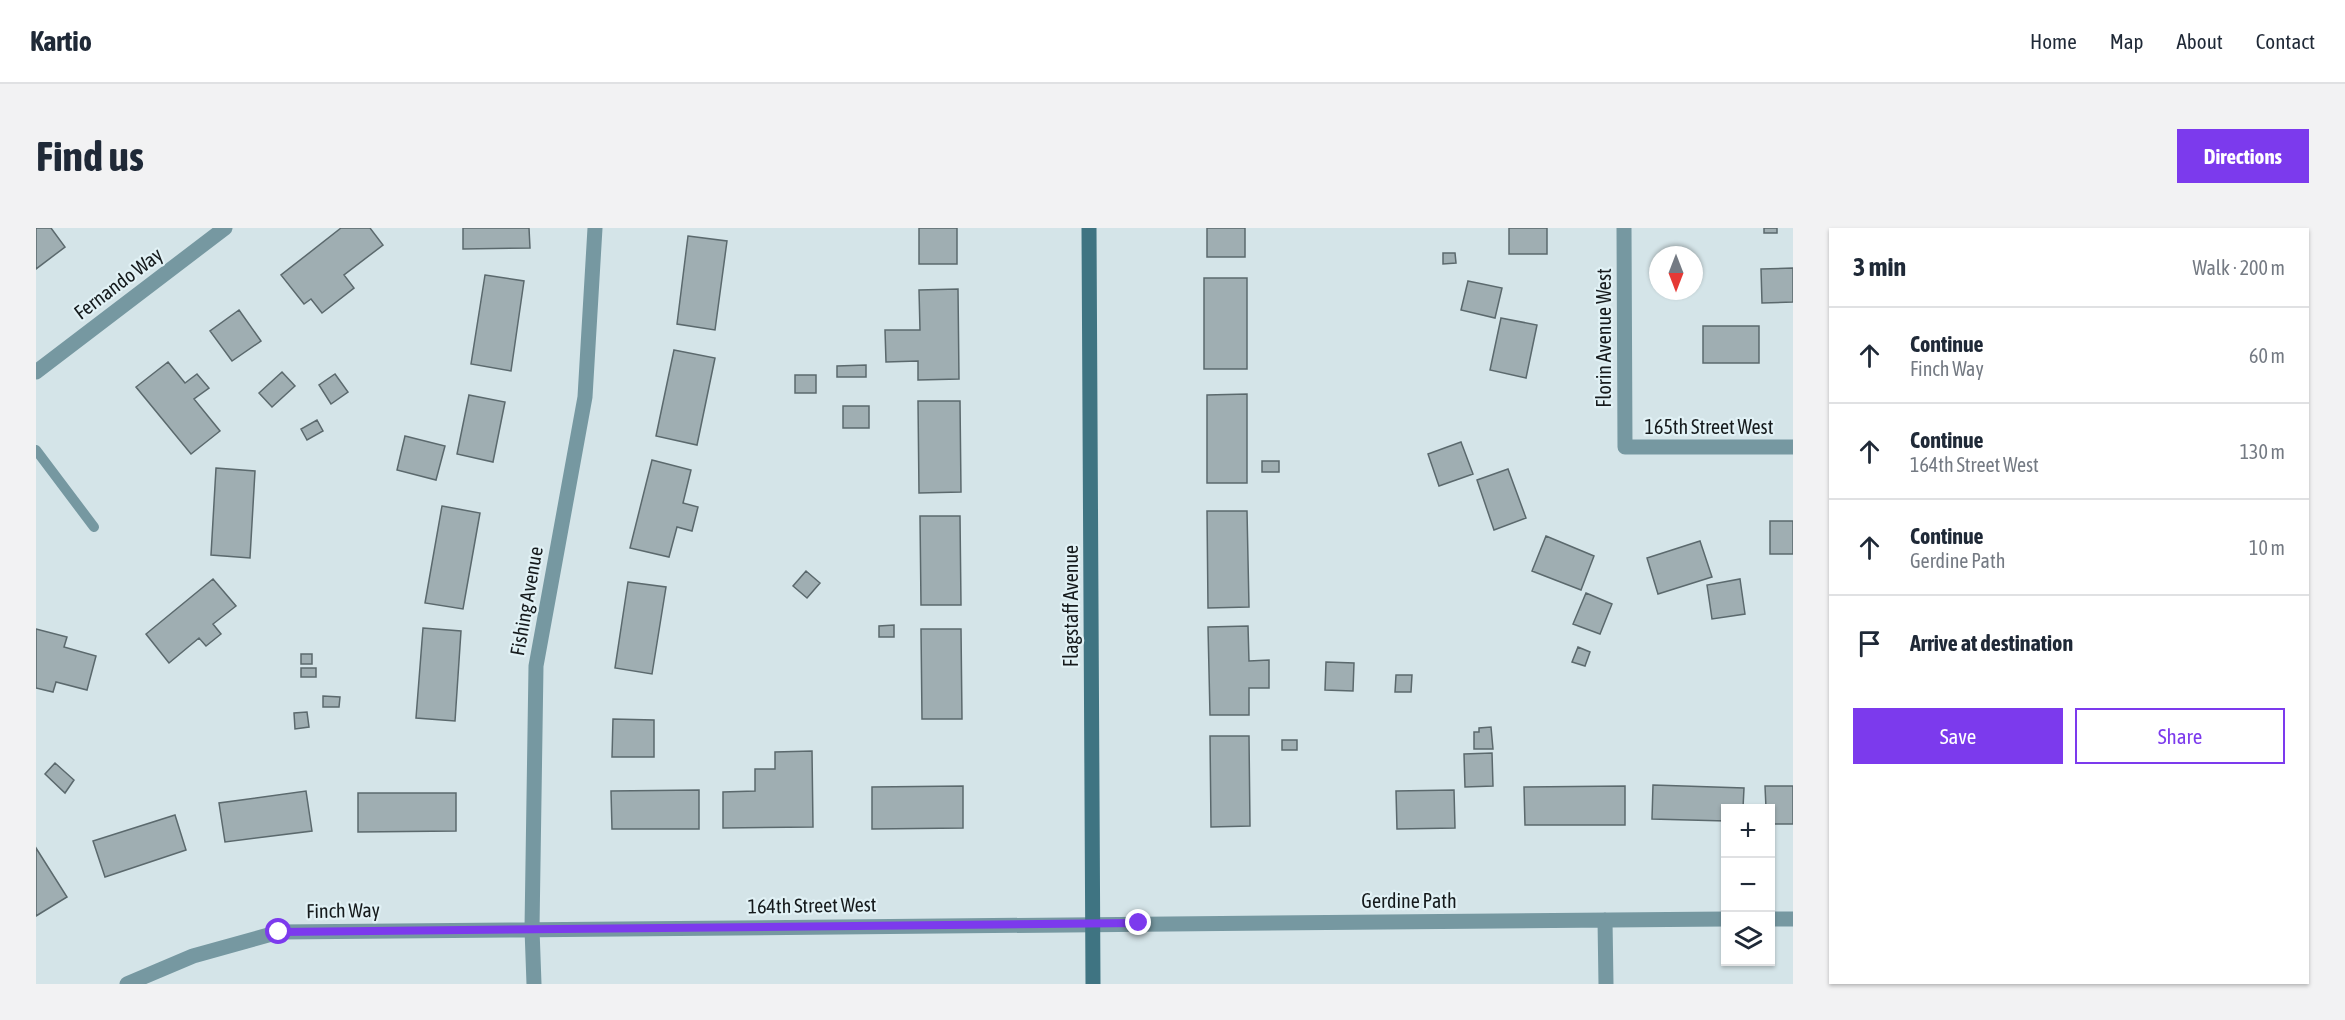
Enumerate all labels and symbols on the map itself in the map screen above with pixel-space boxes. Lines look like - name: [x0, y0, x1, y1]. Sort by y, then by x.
- street label: Fernando Way: [69, 242, 167, 324]
- north arrow: [1649, 246, 1703, 300]
- street label: Florin Avenue West: [1592, 268, 1615, 408]
- street label: 165th Street West: [1645, 415, 1774, 438]
- street label: Fishing Avenue: [505, 545, 547, 657]
- street label: Flagstaff Avenue: [1059, 545, 1082, 667]
- street label: Gerdine Path: [1361, 889, 1457, 912]
- street label: 164th Street West: [747, 892, 877, 918]
- street label: Finch Way: [306, 898, 380, 922]
- route end: [1125, 909, 1151, 935]
- route start: [265, 918, 291, 944]

